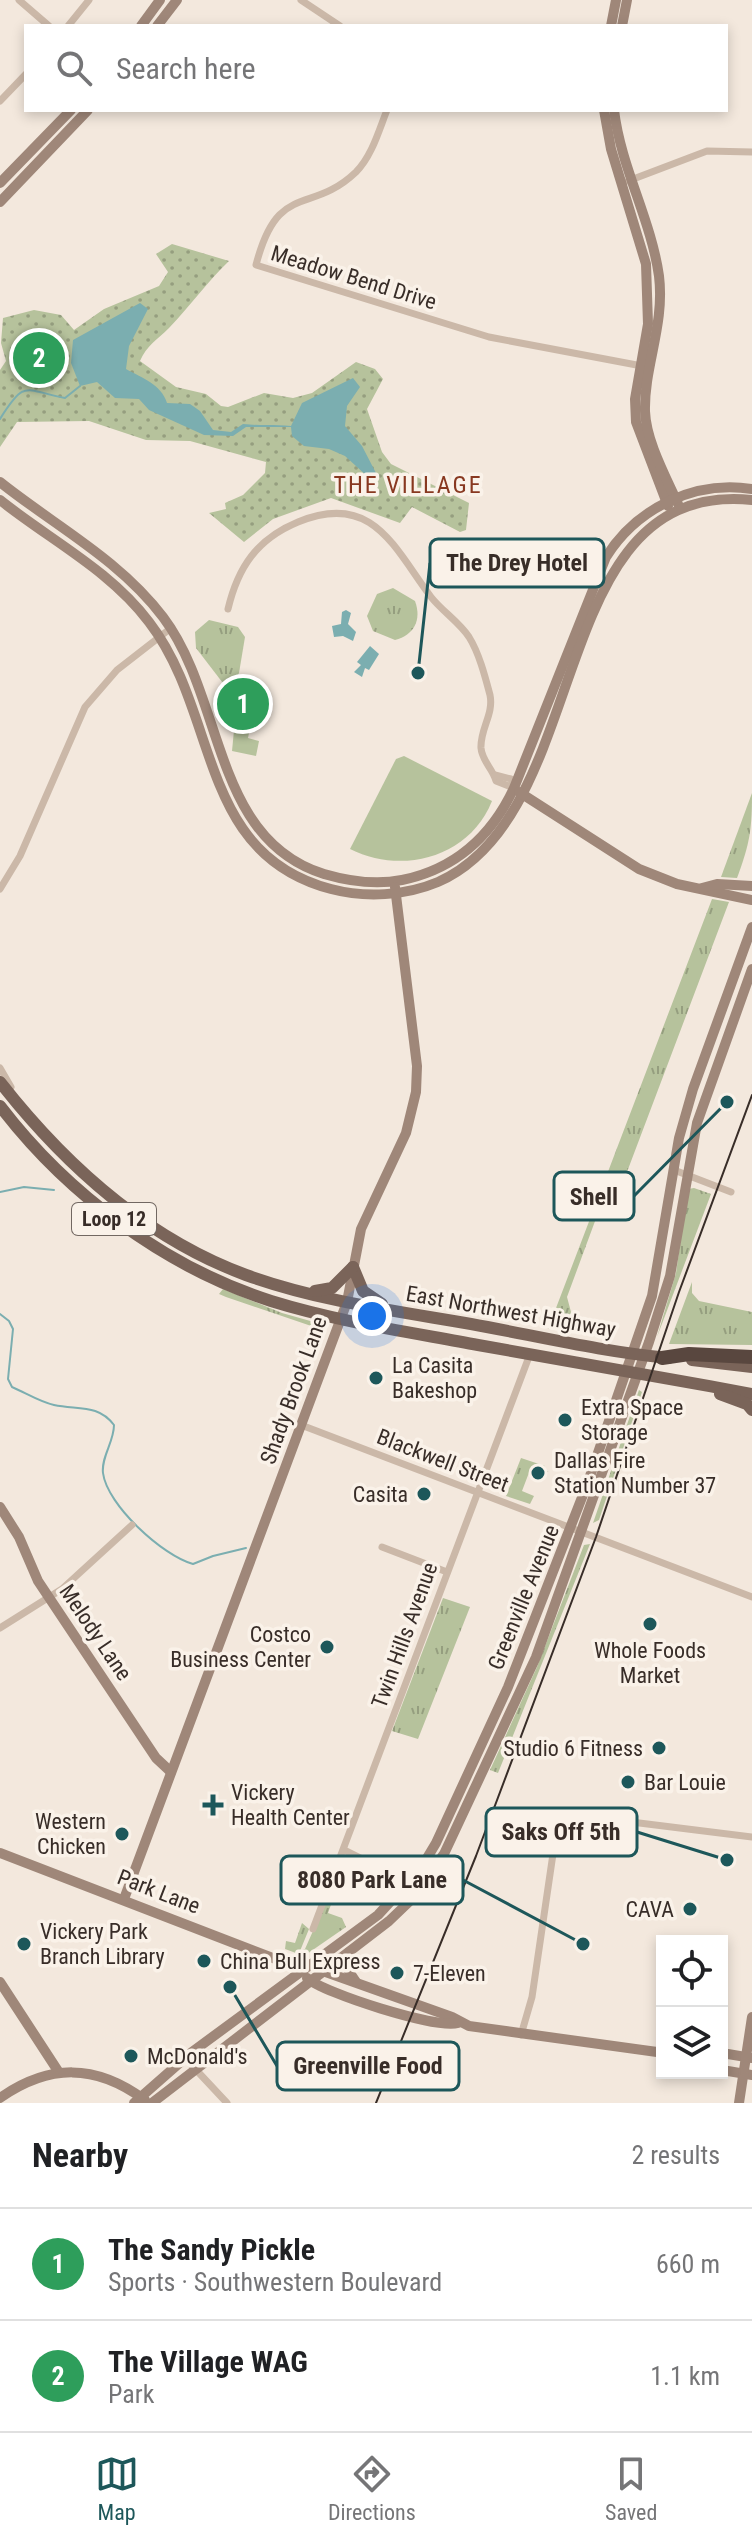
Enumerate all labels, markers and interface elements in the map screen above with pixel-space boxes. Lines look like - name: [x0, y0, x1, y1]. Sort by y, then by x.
- search box: [24, 24, 728, 112]
- icon: search: [52, 46, 96, 90]
- text: Search here: [116, 51, 256, 86]
- street label: Meadow Bend Drive: [268, 240, 440, 315]
- pin: 2: [13, 328, 65, 388]
- district label: THE VILLAGE: [333, 471, 483, 499]
- callout: The Drey Hotel: [430, 539, 604, 587]
- text: The Drey Hotel: [446, 549, 588, 577]
- pin: 1: [217, 674, 269, 734]
- callout: Shell: [554, 1172, 634, 1220]
- text: Shell: [570, 1183, 618, 1211]
- road number: Loop 12: [72, 1203, 156, 1235]
- street label: East Northwest Highway: [404, 1281, 618, 1342]
- your location: [352, 1296, 392, 1336]
- street label: Shady Brook Lane: [255, 1313, 332, 1467]
- place label: La Casita Bakeshop: [392, 1353, 477, 1403]
- marker: La Casita Bakeshop: [367, 1369, 385, 1387]
- place label: Extra Space Storage: [581, 1395, 683, 1445]
- marker: Extra Space Storage: [556, 1411, 574, 1429]
- street label: Blackwell Street: [373, 1424, 512, 1497]
- place label: Dallas Fire Station Number 37: [554, 1448, 716, 1498]
- marker: Dallas Fire Station Number 37: [529, 1464, 547, 1482]
- place label: Casita: [353, 1482, 408, 1507]
- marker: Casita: [415, 1485, 433, 1503]
- street label: Greenville Avenue: [483, 1521, 564, 1673]
- street label: Twin Hills Avenue: [367, 1559, 442, 1711]
- street label: Melody Lane: [54, 1580, 137, 1685]
- marker: Whole Foods Market: [641, 1615, 659, 1633]
- place label: Costco Business Center: [170, 1622, 311, 1672]
- marker: Costco Business Center: [318, 1638, 336, 1656]
- place label: Whole Foods Market: [594, 1638, 706, 1688]
- place label: Studio 6 Fitness: [503, 1736, 643, 1761]
- marker: Studio 6 Fitness: [650, 1739, 668, 1757]
- place label: Bar Louie: [644, 1770, 726, 1795]
- marker: Bar Louie: [619, 1773, 637, 1791]
- place label: Vickery Health Center: [231, 1780, 350, 1830]
- marker: Vickery Health Center: [202, 1794, 224, 1816]
- callout: Saks Off 5th: [486, 1808, 637, 1856]
- place label: Western Chicken: [35, 1809, 106, 1859]
- text: Saks Off 5th: [501, 1818, 621, 1846]
- marker: Western Chicken: [113, 1825, 131, 1843]
- callout: 8080 Park Lane: [281, 1856, 463, 1904]
- street label: Park Lane: [114, 1864, 204, 1919]
- text: 8080 Park Lane: [297, 1866, 447, 1894]
- place label: CAVA: [626, 1897, 674, 1922]
- marker: CAVA: [681, 1900, 699, 1918]
- place label: Vickery Park Branch Library: [40, 1919, 165, 1969]
- marker: Vickery Park Branch Library: [15, 1935, 33, 1953]
- map controls: [656, 1935, 728, 2079]
- button: locate: [656, 1935, 728, 2007]
- place label: China Bull Express: [220, 1949, 381, 1974]
- marker: China Bull Express: [195, 1952, 213, 1970]
- place label: 7-Eleven: [413, 1961, 486, 1986]
- marker: 7-Eleven: [388, 1964, 406, 1982]
- button: layers: [656, 2007, 728, 2079]
- callout: Greenville Food: [277, 2042, 459, 2090]
- place label: McDonald's: [147, 2044, 248, 2069]
- marker: McDonald's: [122, 2047, 140, 2065]
- text: Greenville Food: [293, 2052, 443, 2080]
- text: Nearby: [32, 2135, 128, 2175]
- text: 2 results: [631, 2140, 720, 2170]
- text: The Sandy Pickle: [108, 2232, 315, 2267]
- text: 1: [51, 2249, 65, 2279]
- text: 660 m: [656, 2249, 720, 2279]
- text: Sports · Southwestern Boulevard: [108, 2267, 442, 2297]
- text: The Village WAG: [108, 2344, 308, 2379]
- text: 2: [51, 2361, 65, 2391]
- text: 1.1 km: [650, 2361, 720, 2391]
- text: Park: [108, 2379, 154, 2409]
- tab: Map: [95, 2452, 139, 2525]
- tab: Directions: [328, 2452, 416, 2525]
- tab: Saved: [605, 2452, 657, 2525]

